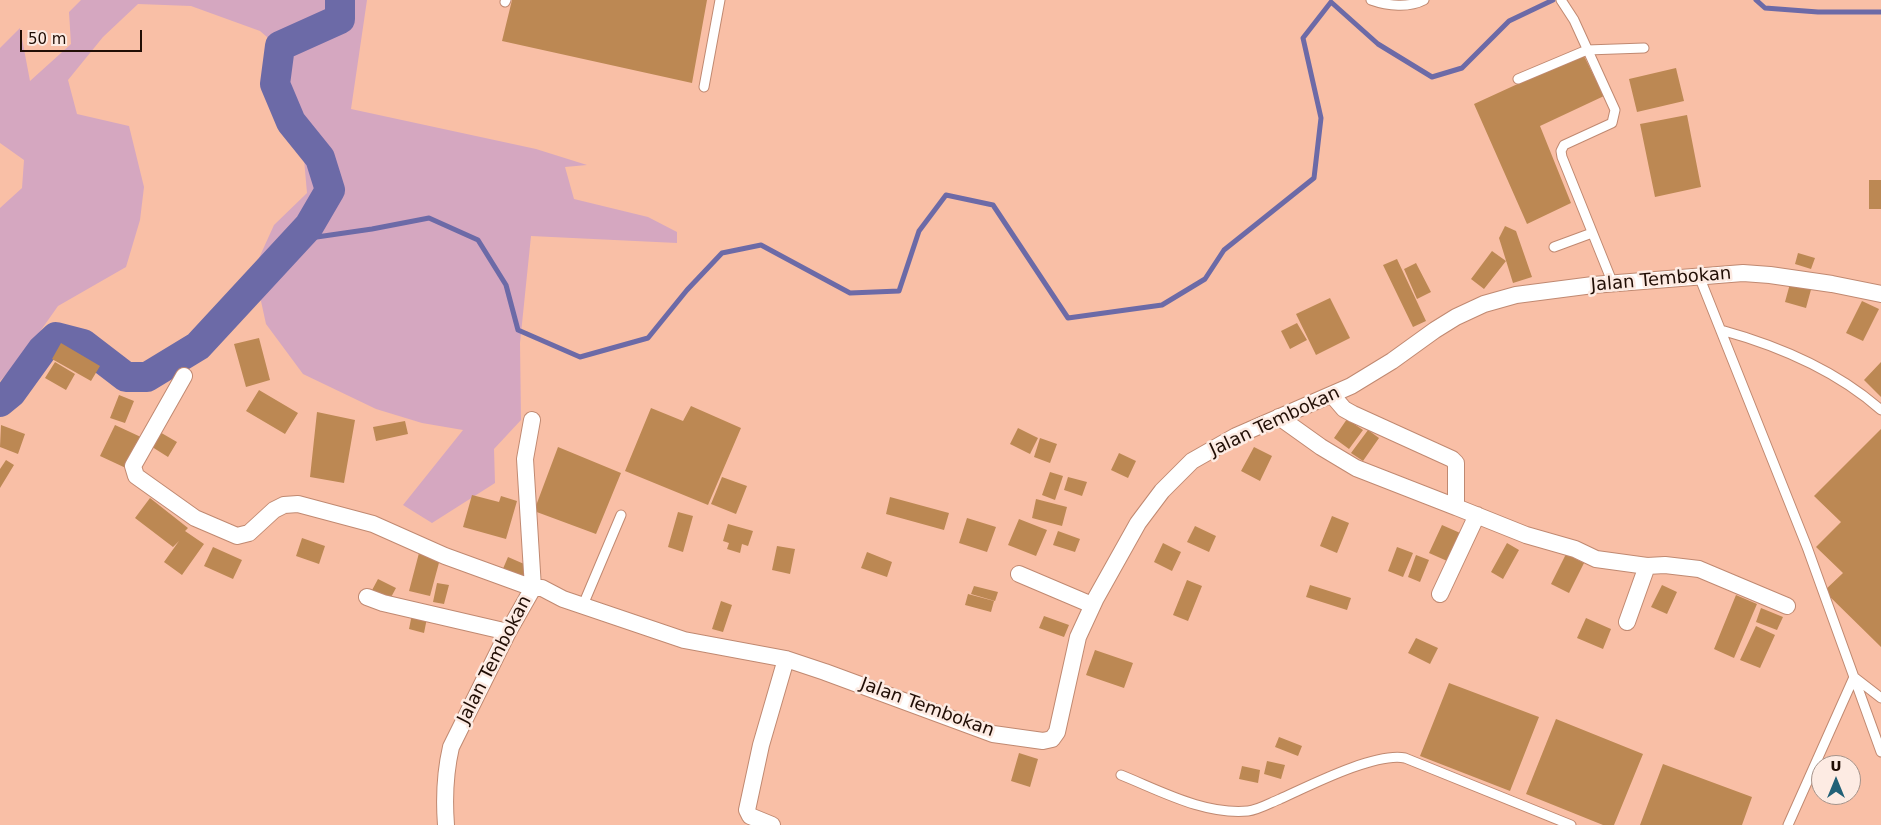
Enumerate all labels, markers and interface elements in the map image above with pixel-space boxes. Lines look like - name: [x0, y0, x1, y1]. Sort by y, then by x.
- scale bar: [22, 20, 145, 52]
- text: 50 m: [28, 30, 66, 48]
- street label: Jalan Tembokan: [1590, 263, 1732, 297]
- street label: Jalan Tembokan: [1207, 382, 1343, 462]
- street label: Jalan Tembokan: [453, 592, 537, 728]
- street label: Jalan Tembokan: [857, 674, 997, 742]
- north arrow: [1811, 755, 1861, 805]
- text: U: [1830, 758, 1842, 774]

